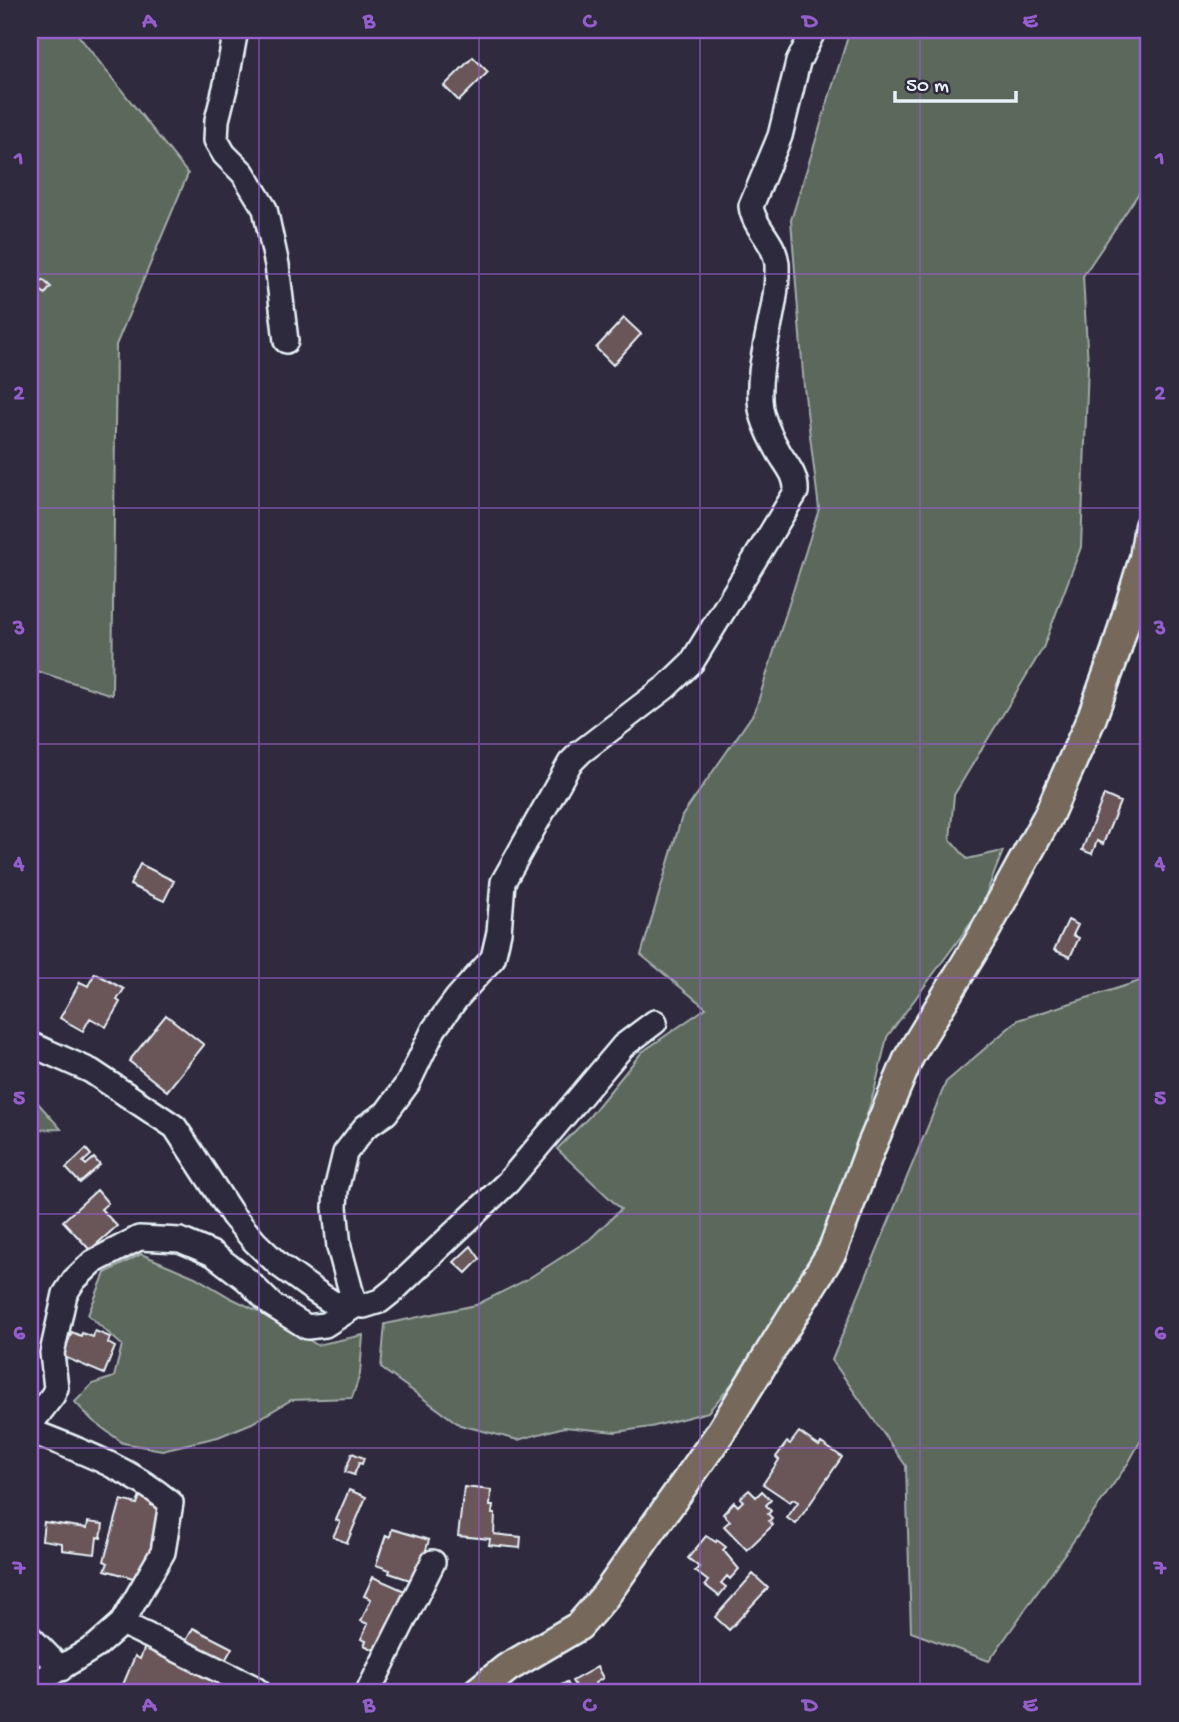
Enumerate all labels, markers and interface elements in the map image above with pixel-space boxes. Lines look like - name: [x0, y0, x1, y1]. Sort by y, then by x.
- text: A: [141, 9, 157, 36]
- text: B: [362, 9, 376, 36]
- text: C: [583, 9, 598, 36]
- text: D: [801, 9, 819, 36]
- text: E: [1023, 9, 1039, 36]
- scale bar: [895, 60, 1016, 104]
- text: 50 m: [906, 75, 949, 100]
- text: 1: [13, 146, 24, 173]
- text: 1: [1154, 146, 1165, 173]
- text: 2: [13, 381, 25, 408]
- text: 2: [1154, 381, 1166, 408]
- text: 3: [12, 616, 25, 643]
- text: 3: [1153, 616, 1166, 643]
- text: 4: [13, 851, 25, 878]
- text: 4: [1154, 851, 1166, 878]
- text: 5: [13, 1086, 25, 1113]
- text: 5: [1154, 1086, 1166, 1113]
- text: 6: [13, 1321, 26, 1348]
- text: 6: [1154, 1321, 1167, 1348]
- text: 7: [12, 1556, 26, 1583]
- text: 7: [1153, 1556, 1167, 1583]
- text: A: [141, 1693, 157, 1720]
- text: B: [362, 1693, 376, 1720]
- text: C: [583, 1693, 598, 1720]
- text: D: [801, 1693, 819, 1720]
- text: E: [1023, 1693, 1039, 1720]

